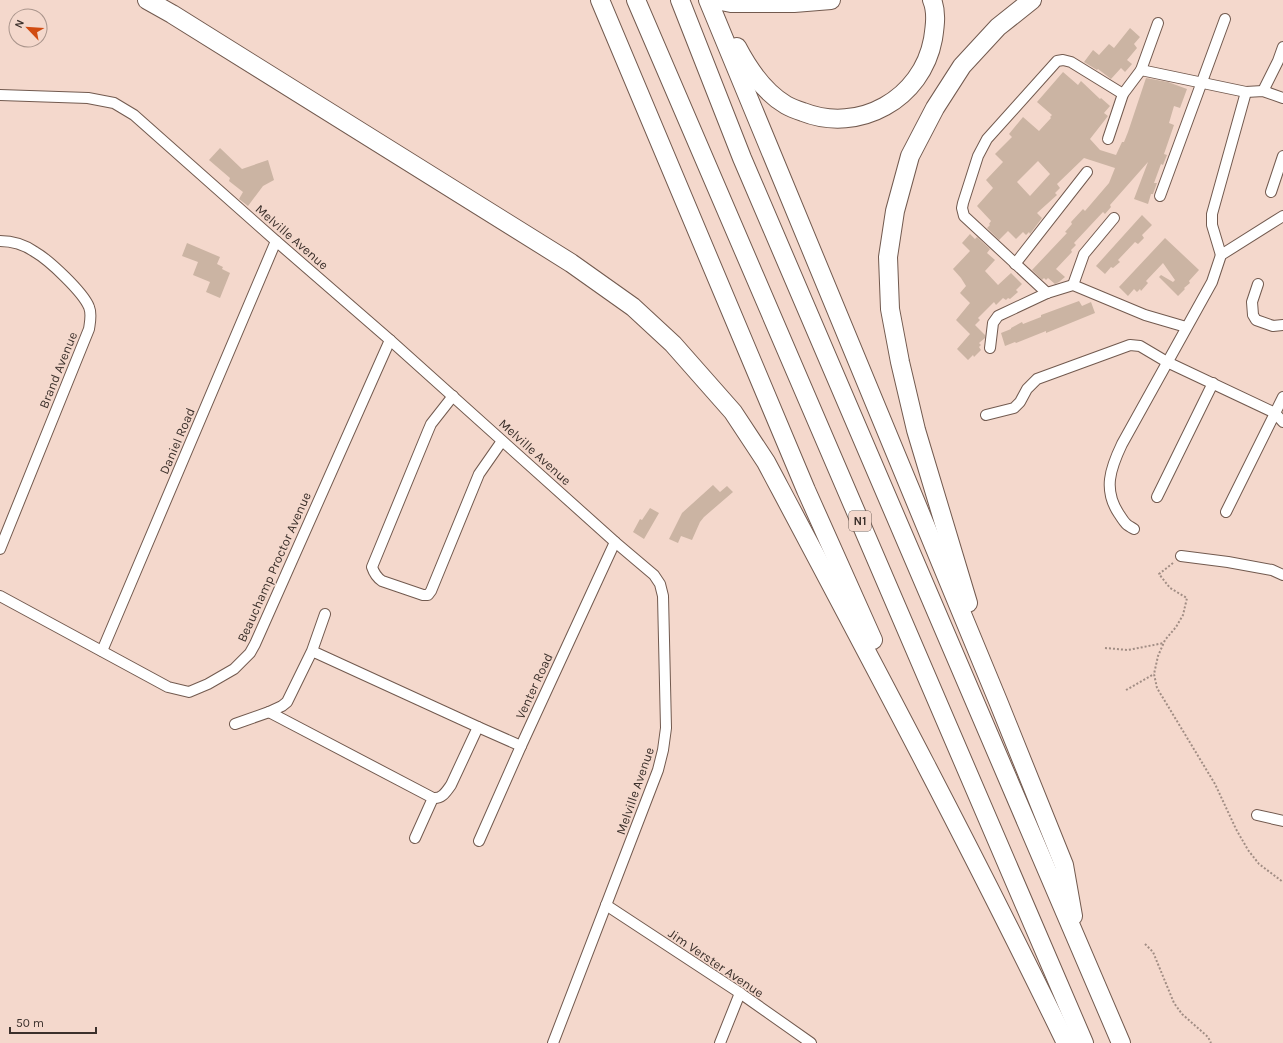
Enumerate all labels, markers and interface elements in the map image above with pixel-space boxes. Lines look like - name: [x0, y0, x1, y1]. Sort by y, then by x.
- north arrow: [8, 8, 48, 48]
- text: N: [12, 18, 27, 30]
- street label: Melville Avenue: [253, 201, 332, 273]
- street label: Brand Avenue: [36, 329, 80, 411]
- street label: Daniel Road: [156, 405, 198, 477]
- street label: Melville Avenue: [496, 416, 574, 488]
- street label: Beauchamp Proctor Avenue: [234, 489, 314, 644]
- road number: N1: [849, 511, 871, 531]
- street label: Venter Road: [512, 651, 556, 721]
- street label: Melville Avenue: [613, 745, 657, 837]
- street label: Jim Verster Avenue: [666, 926, 767, 1001]
- scale bar: [10, 1009, 96, 1035]
- text: 50 m: [16, 1016, 44, 1030]

